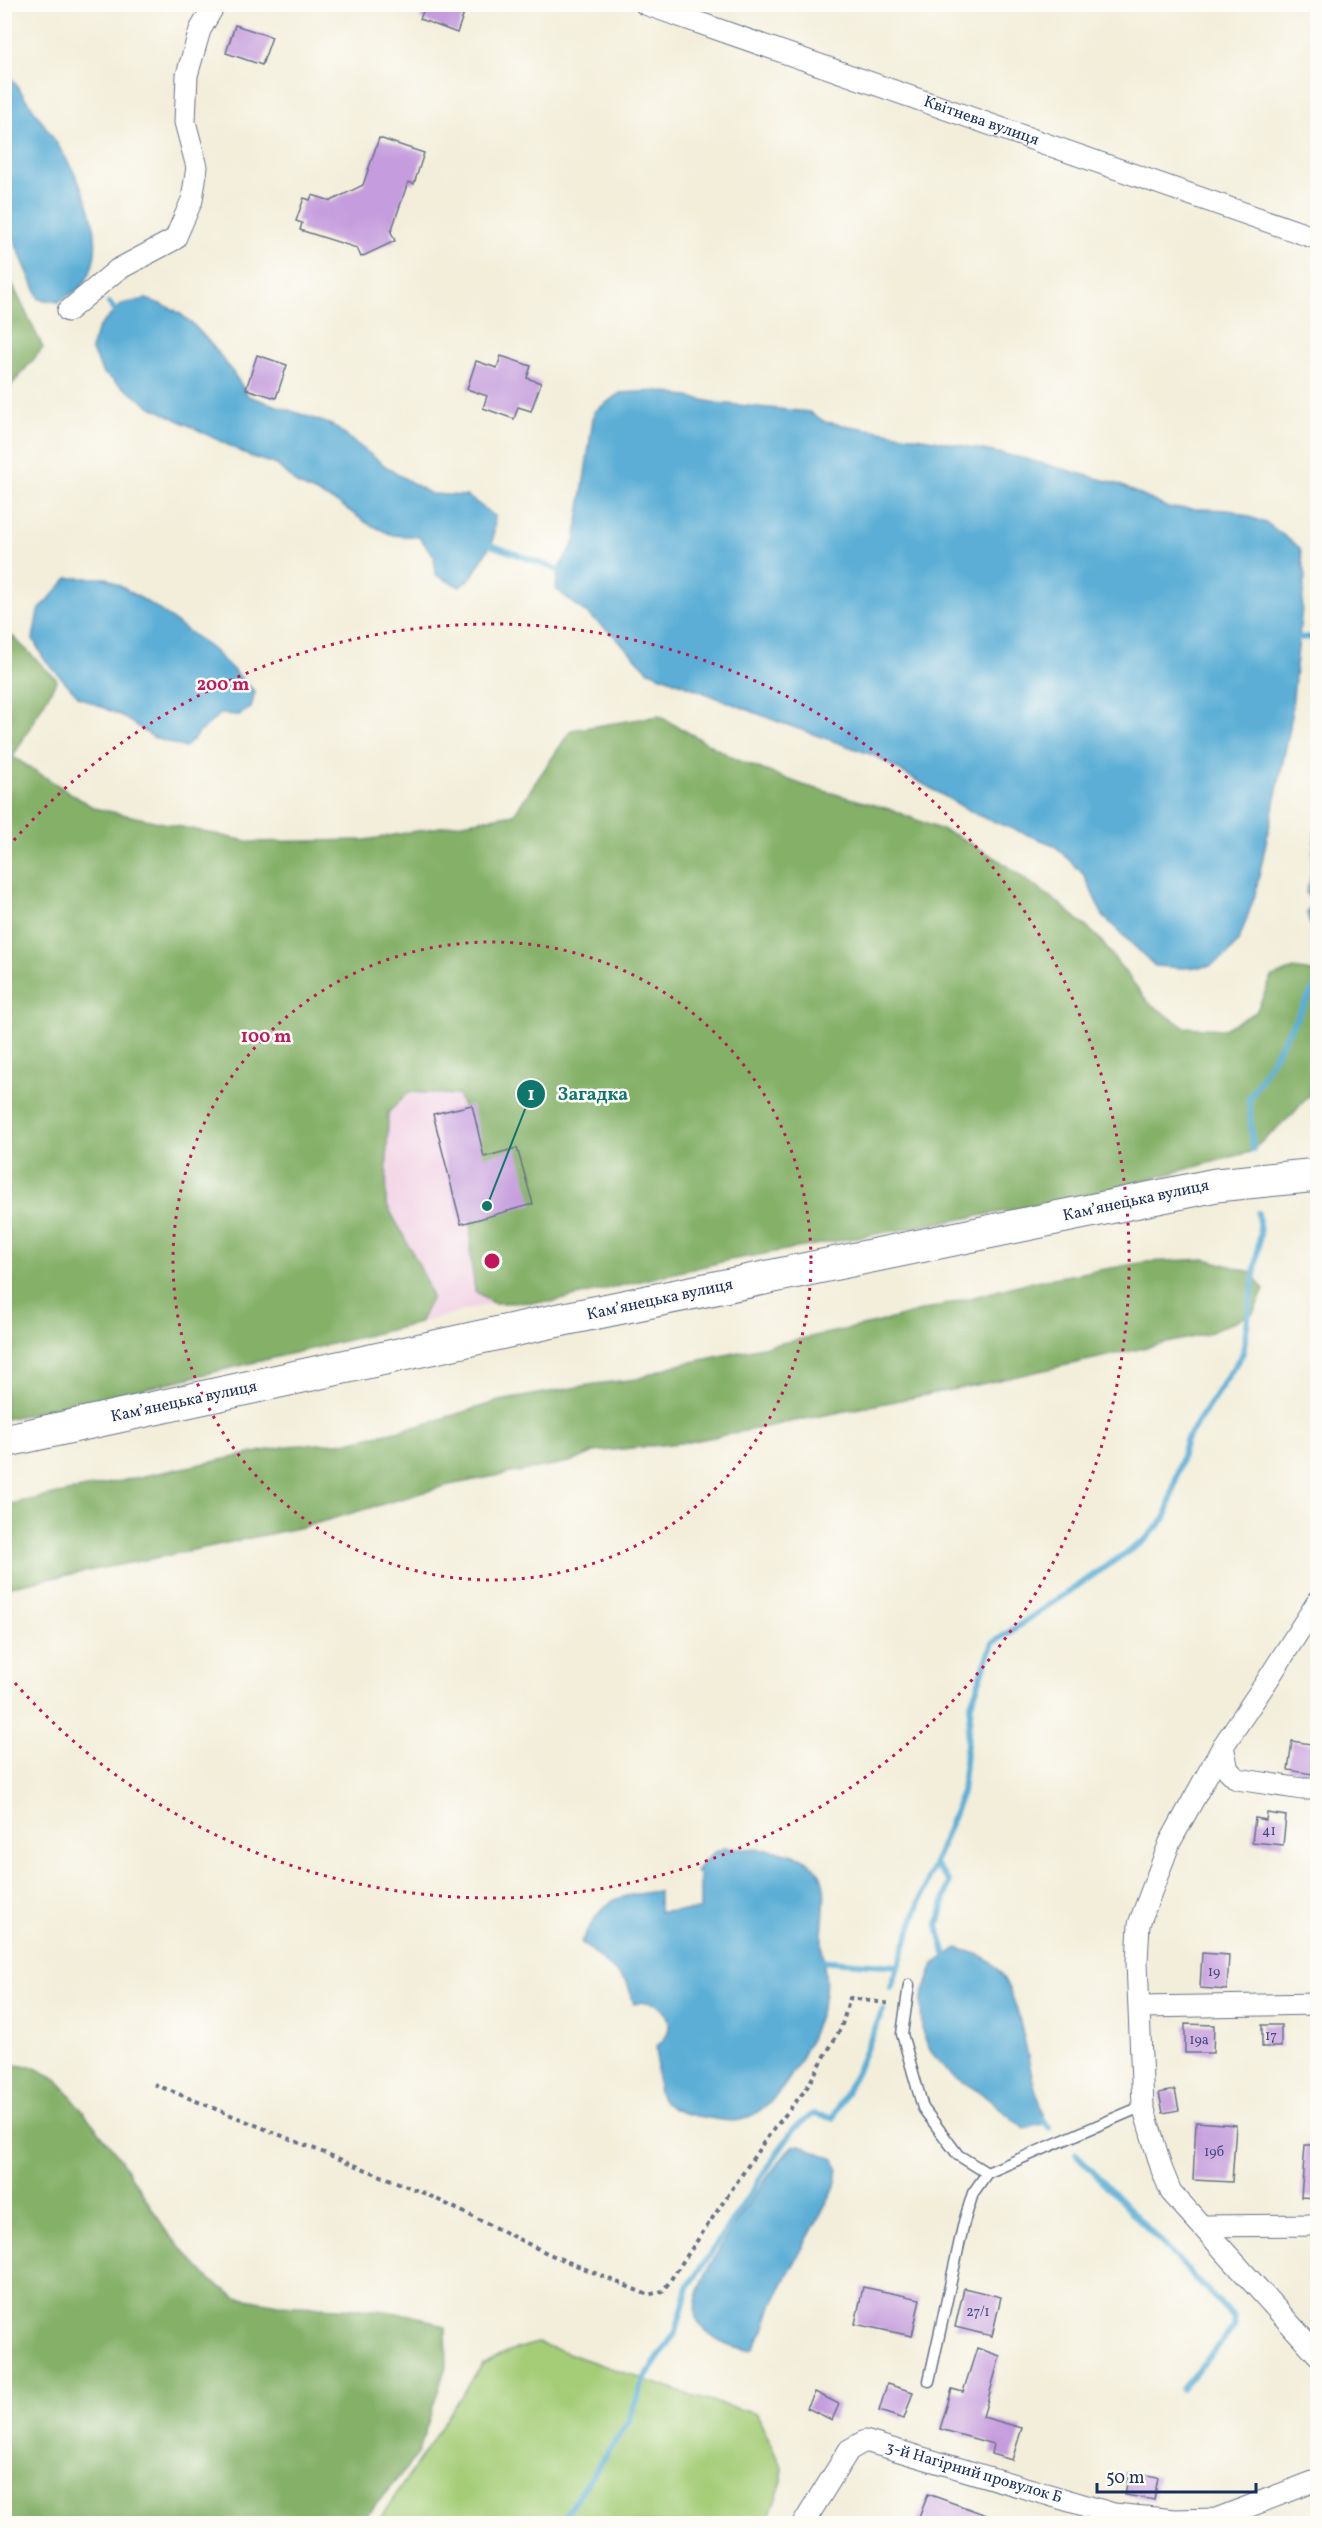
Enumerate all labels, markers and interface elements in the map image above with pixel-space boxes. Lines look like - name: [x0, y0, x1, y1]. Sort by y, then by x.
- street label: Квітнева вулиця: [920, 91, 1042, 152]
- text: 200 m: [197, 673, 249, 698]
- text: 100 m: [241, 1025, 291, 1050]
- callout: Загадка: [516, 1076, 640, 1112]
- text: 1: [527, 1083, 535, 1108]
- text: Загадка: [558, 1083, 628, 1108]
- street label: Камʼянецька вулиця: [1061, 1175, 1211, 1227]
- centre of rings: [482, 1251, 502, 1271]
- street label: Камʼянецька вулиця: [585, 1274, 735, 1326]
- street label: Камʼянецька вулиця: [109, 1376, 259, 1428]
- house number: 41: [1262, 1822, 1276, 1841]
- house number: 19: [1208, 1963, 1220, 1982]
- house number: 17: [1265, 2027, 1277, 2046]
- house number: 19а: [1189, 2031, 1209, 2050]
- house number: 19б: [1204, 2143, 1224, 2162]
- house number: 27/1: [966, 2303, 990, 2322]
- street label: 3-й Нагірний провулок Б: [883, 2437, 1065, 2509]
- scale bar: [1097, 2456, 1256, 2494]
- text: 50 m: [1106, 2466, 1145, 2491]

